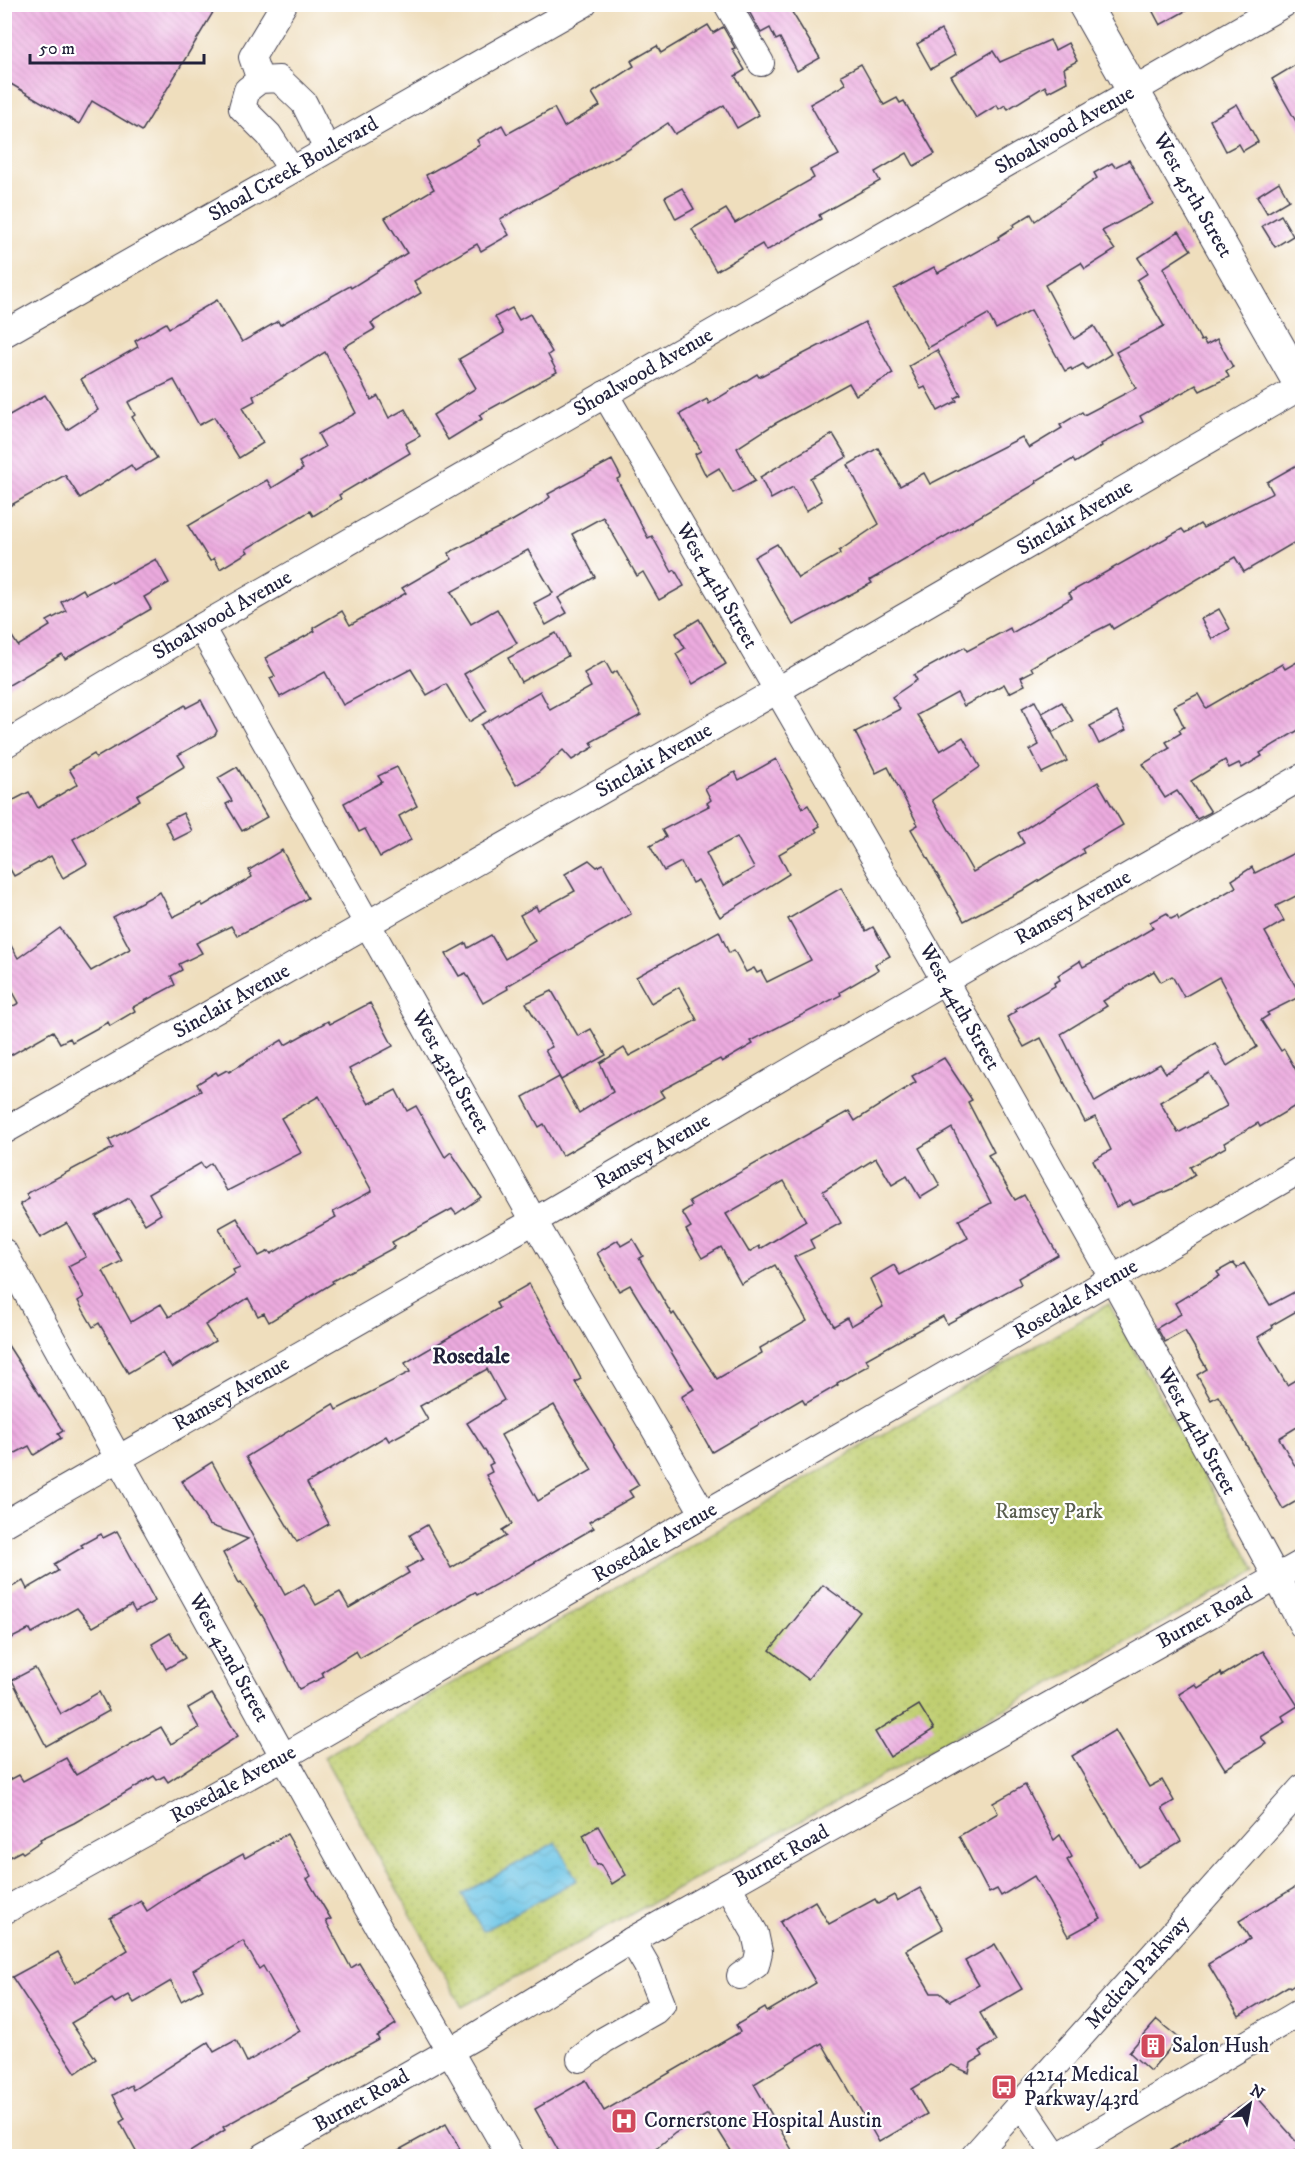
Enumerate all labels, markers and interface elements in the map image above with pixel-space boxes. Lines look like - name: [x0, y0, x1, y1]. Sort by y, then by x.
- scale bar: [30, 27, 204, 65]
- text: 50 m: [39, 38, 75, 60]
- street label: Shoalwood Avenue: [990, 80, 1139, 181]
- street label: Shoal Creek Boulevard: [204, 111, 383, 228]
- street label: West 45th Street: [1146, 127, 1239, 263]
- street label: Shoalwood Avenue: [569, 322, 718, 423]
- street label: Sinclair Avenue: [1012, 474, 1138, 562]
- street label: West 44th Street: [669, 517, 764, 654]
- street label: Shoalwood Avenue: [148, 564, 297, 666]
- street label: Sinclair Avenue: [591, 717, 717, 804]
- street label: Ramsey Avenue: [1010, 864, 1136, 951]
- street label: West 44th Street: [913, 938, 1006, 1075]
- street label: Sinclair Avenue: [169, 958, 295, 1045]
- street label: West 43rd Street: [405, 1005, 496, 1138]
- street label: Ramsey Avenue: [590, 1107, 715, 1195]
- street label: Rosedale Avenue: [1009, 1253, 1143, 1346]
- district label: Rosedale: [432, 1343, 510, 1370]
- street label: Ramsey Avenue: [169, 1350, 294, 1437]
- street label: West 44th Street: [1151, 1362, 1242, 1499]
- street label: Rosedale Avenue: [588, 1496, 722, 1589]
- park label: Ramsey Park: [995, 1499, 1104, 1525]
- street label: Burnet Road: [1152, 1580, 1258, 1655]
- street label: West 42nd Street: [182, 1588, 275, 1727]
- street label: Rosedale Avenue: [166, 1739, 301, 1829]
- street label: Burnet Road: [729, 1819, 834, 1893]
- street label: Medical Parkway: [1080, 1909, 1196, 2035]
- building icon: Salon Hush: [1138, 2031, 1168, 2061]
- place label: Salon Hush: [1172, 2033, 1269, 2059]
- place label: 4214 Medical Parkway/43rd: [1024, 2062, 1139, 2112]
- street label: Burnet Road: [309, 2063, 414, 2138]
- bus stop icon: 4214 Medical Parkway/43rd: [989, 2072, 1019, 2102]
- north arrow: [1220, 2074, 1280, 2134]
- text: N: [1246, 2080, 1268, 2104]
- hospital icon: Cornerstone Hospital Austin: [609, 2106, 639, 2136]
- place label: Cornerstone Hospital Austin: [644, 2108, 882, 2134]

